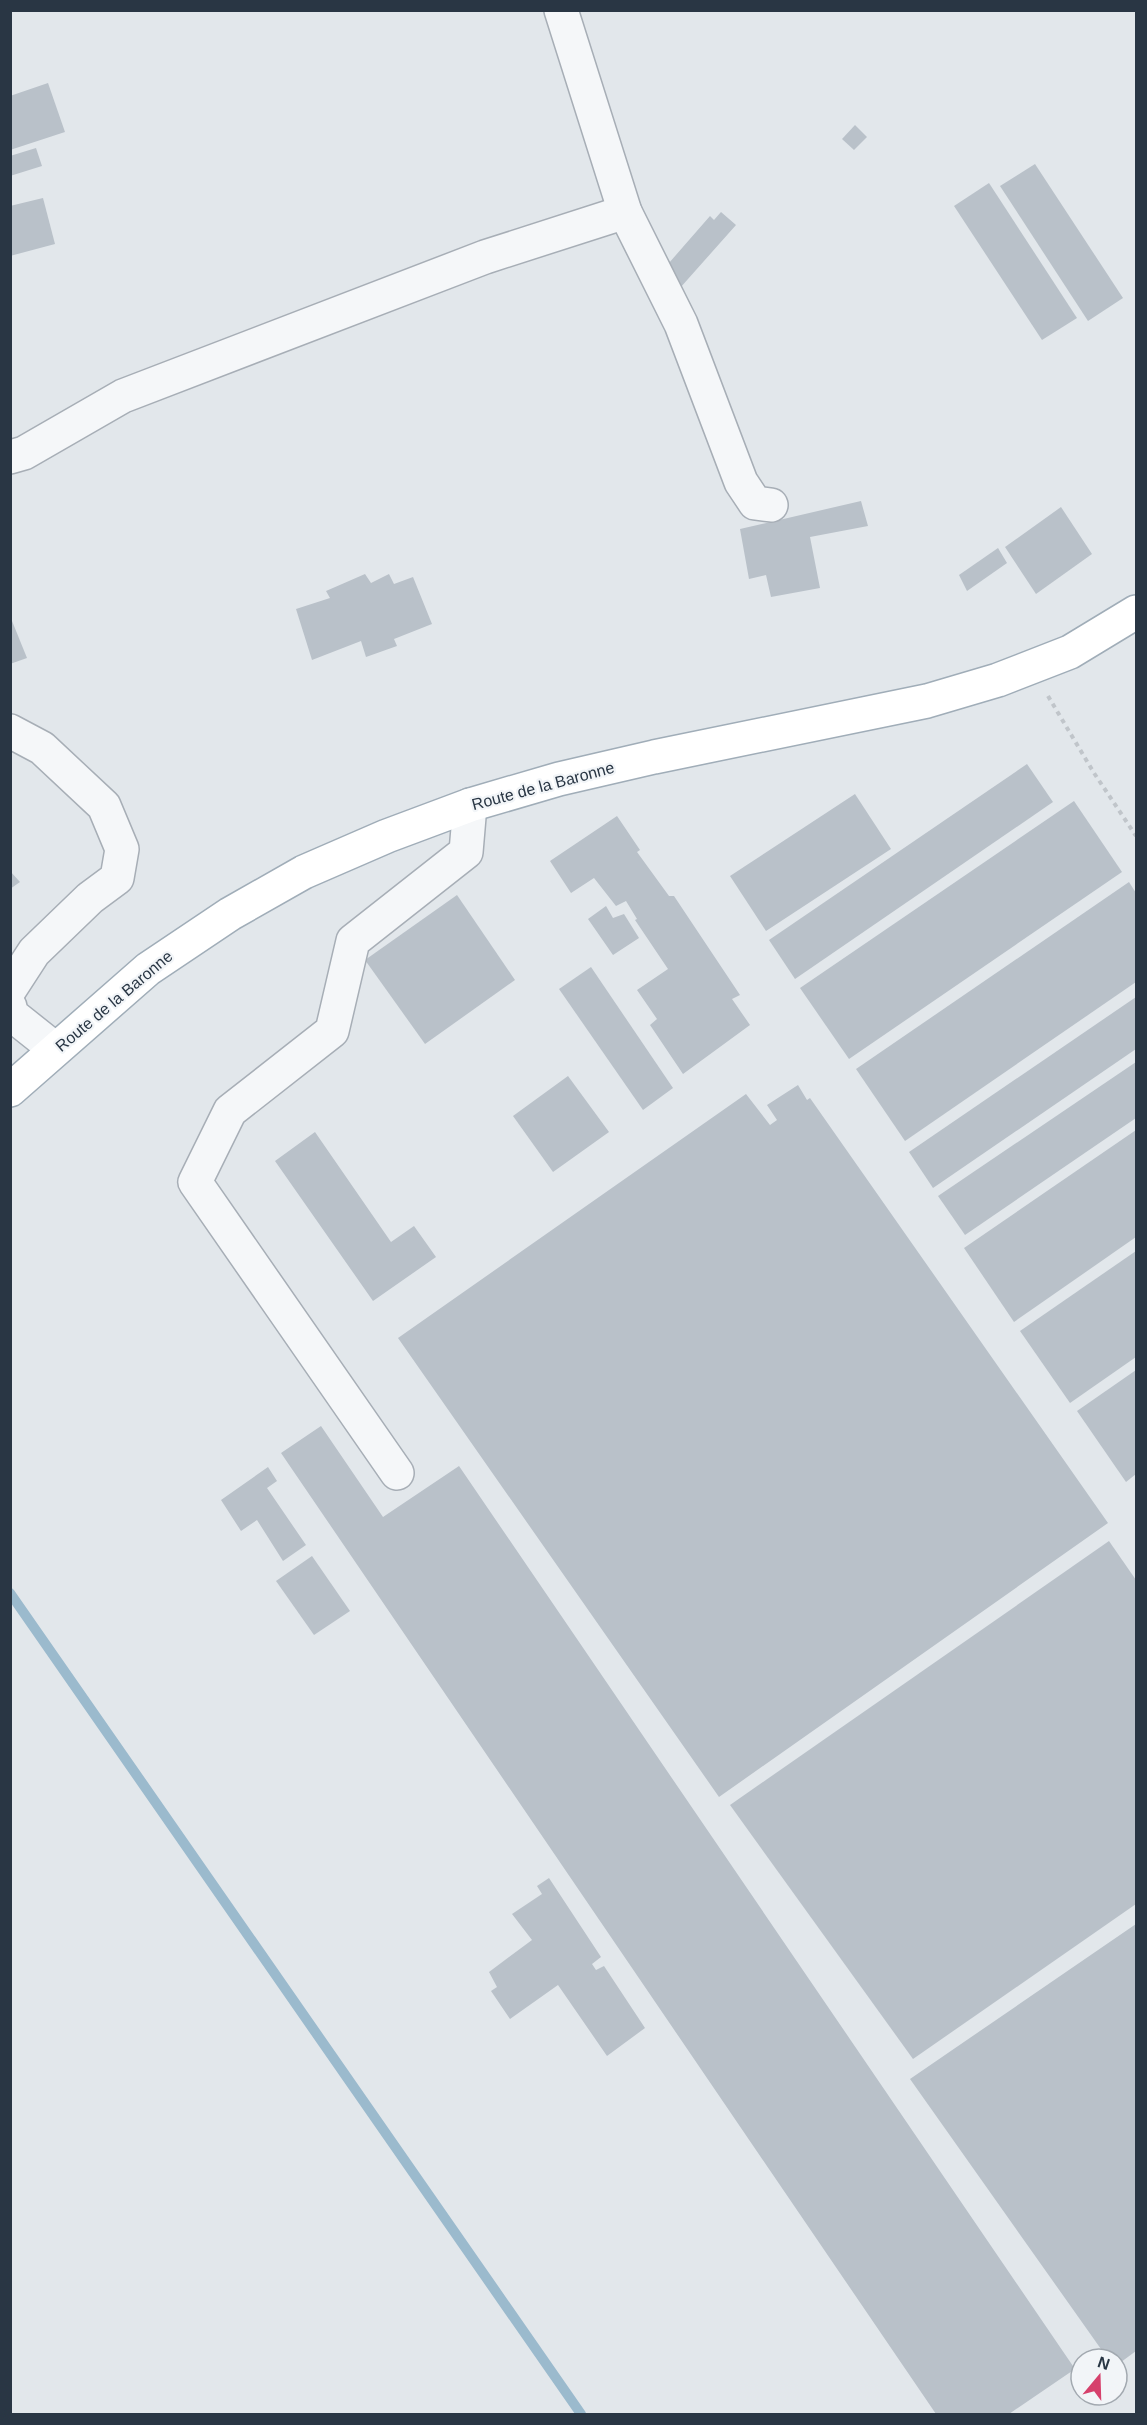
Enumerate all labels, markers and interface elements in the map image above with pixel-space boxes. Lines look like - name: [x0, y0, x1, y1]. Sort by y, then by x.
- street label: Route de la Baronne: [470, 759, 616, 813]
- street label: Route de la Baronne: [52, 947, 176, 1055]
- north arrow: [1069, 2347, 1129, 2407]
- text: N: [1095, 2353, 1112, 2373]

